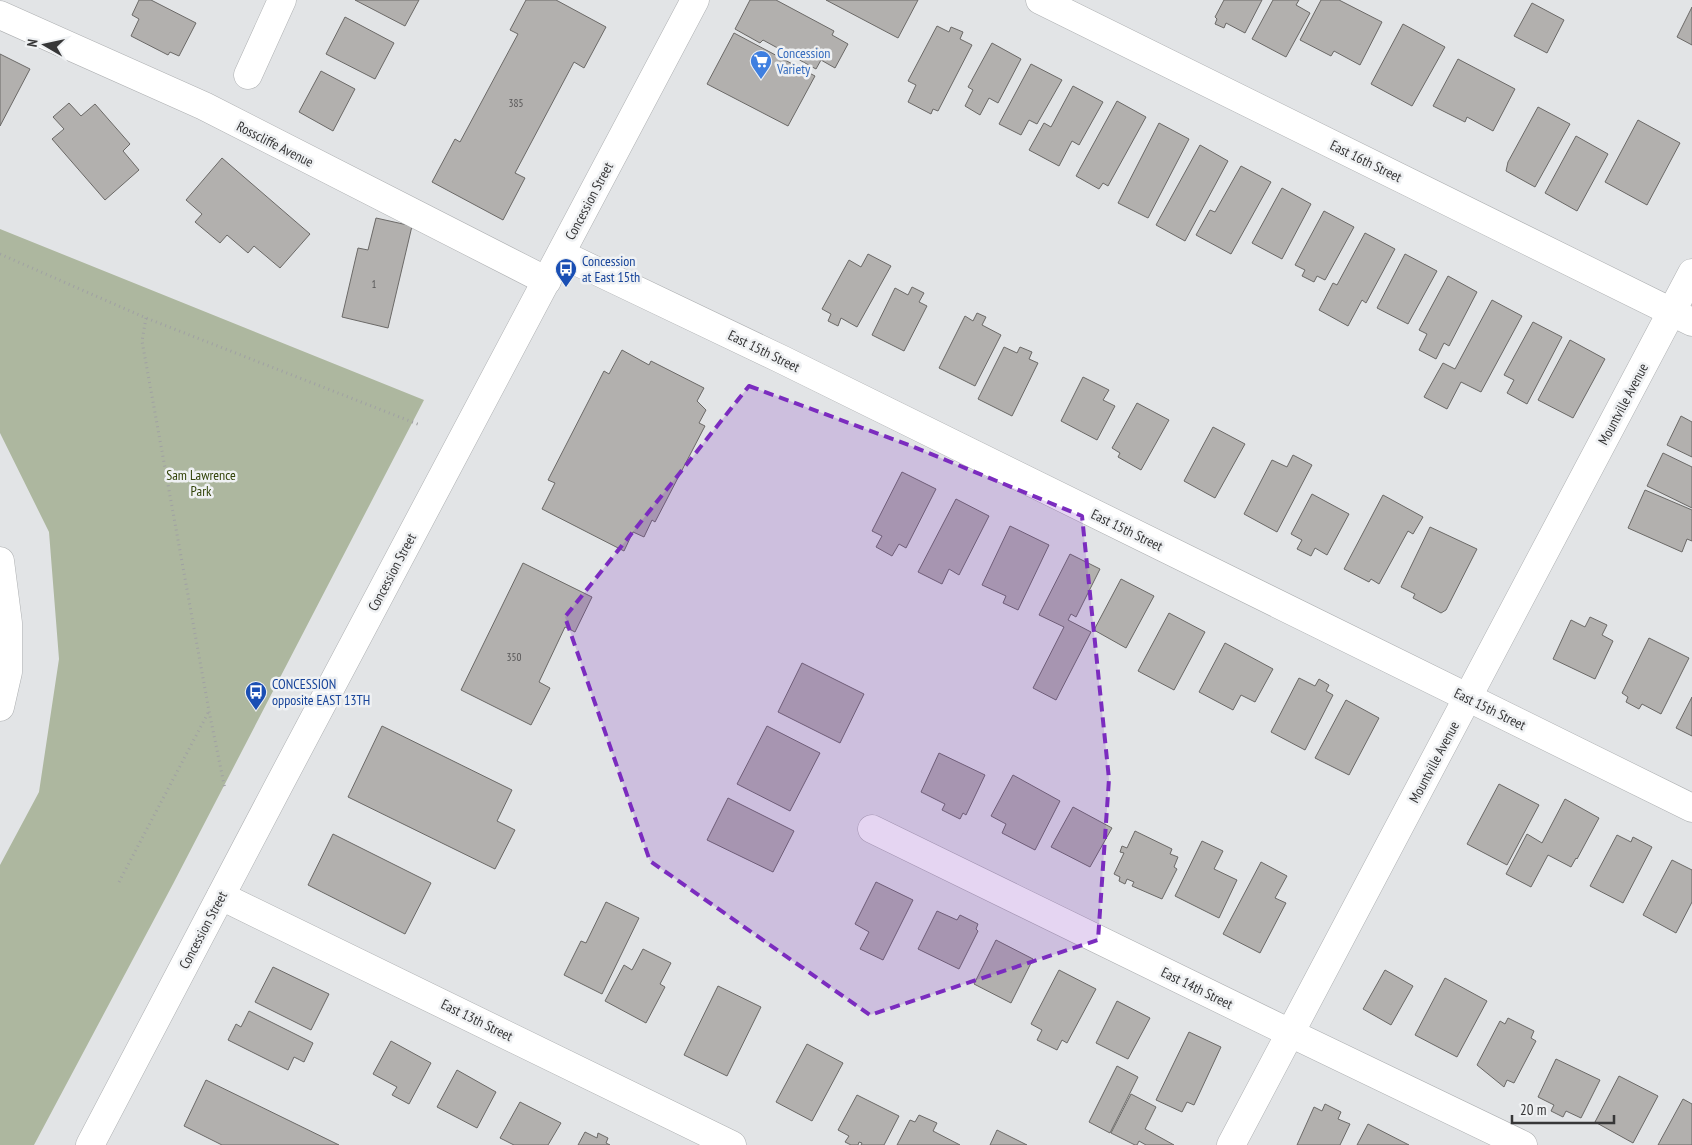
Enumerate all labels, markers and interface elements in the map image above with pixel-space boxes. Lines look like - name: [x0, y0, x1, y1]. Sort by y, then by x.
- north arrow: [20, 20, 70, 70]
- text: N: [23, 38, 42, 48]
- place label: Concession Variety: [776, 44, 830, 78]
- supermarket icon: Concession Variety: [749, 49, 773, 80]
- house number: 385: [509, 96, 523, 110]
- street label: Rosscliffe Avenue: [234, 117, 317, 171]
- street label: East 16th Street: [1327, 136, 1405, 186]
- street label: Concession Street: [561, 159, 617, 243]
- place label: Concession at East 15th: [582, 252, 640, 286]
- bus stop icon: Concession at East 15th: [554, 257, 578, 288]
- house number: 1: [372, 277, 377, 291]
- street label: East 15th Street: [725, 326, 803, 376]
- street label: Mountville Avenue: [1594, 360, 1652, 448]
- park label: Sam Lawrence Park: [166, 466, 236, 500]
- street label: East 15th Street: [1088, 505, 1166, 555]
- street label: Concession Street: [364, 530, 420, 614]
- house number: 350: [507, 650, 521, 664]
- place label: CONCESSION opposite EAST 13TH: [272, 675, 370, 709]
- bus stop icon: CONCESSION opposite EAST 13TH: [244, 680, 268, 711]
- street label: East 15th Street: [1451, 684, 1529, 734]
- street label: Mountville Avenue: [1405, 718, 1463, 806]
- street label: Concession Street: [175, 888, 231, 972]
- street label: East 14th Street: [1158, 963, 1236, 1013]
- street label: East 13th Street: [438, 995, 516, 1045]
- scale bar: [1512, 1092, 1614, 1124]
- text: 20 m: [1520, 1100, 1546, 1119]

